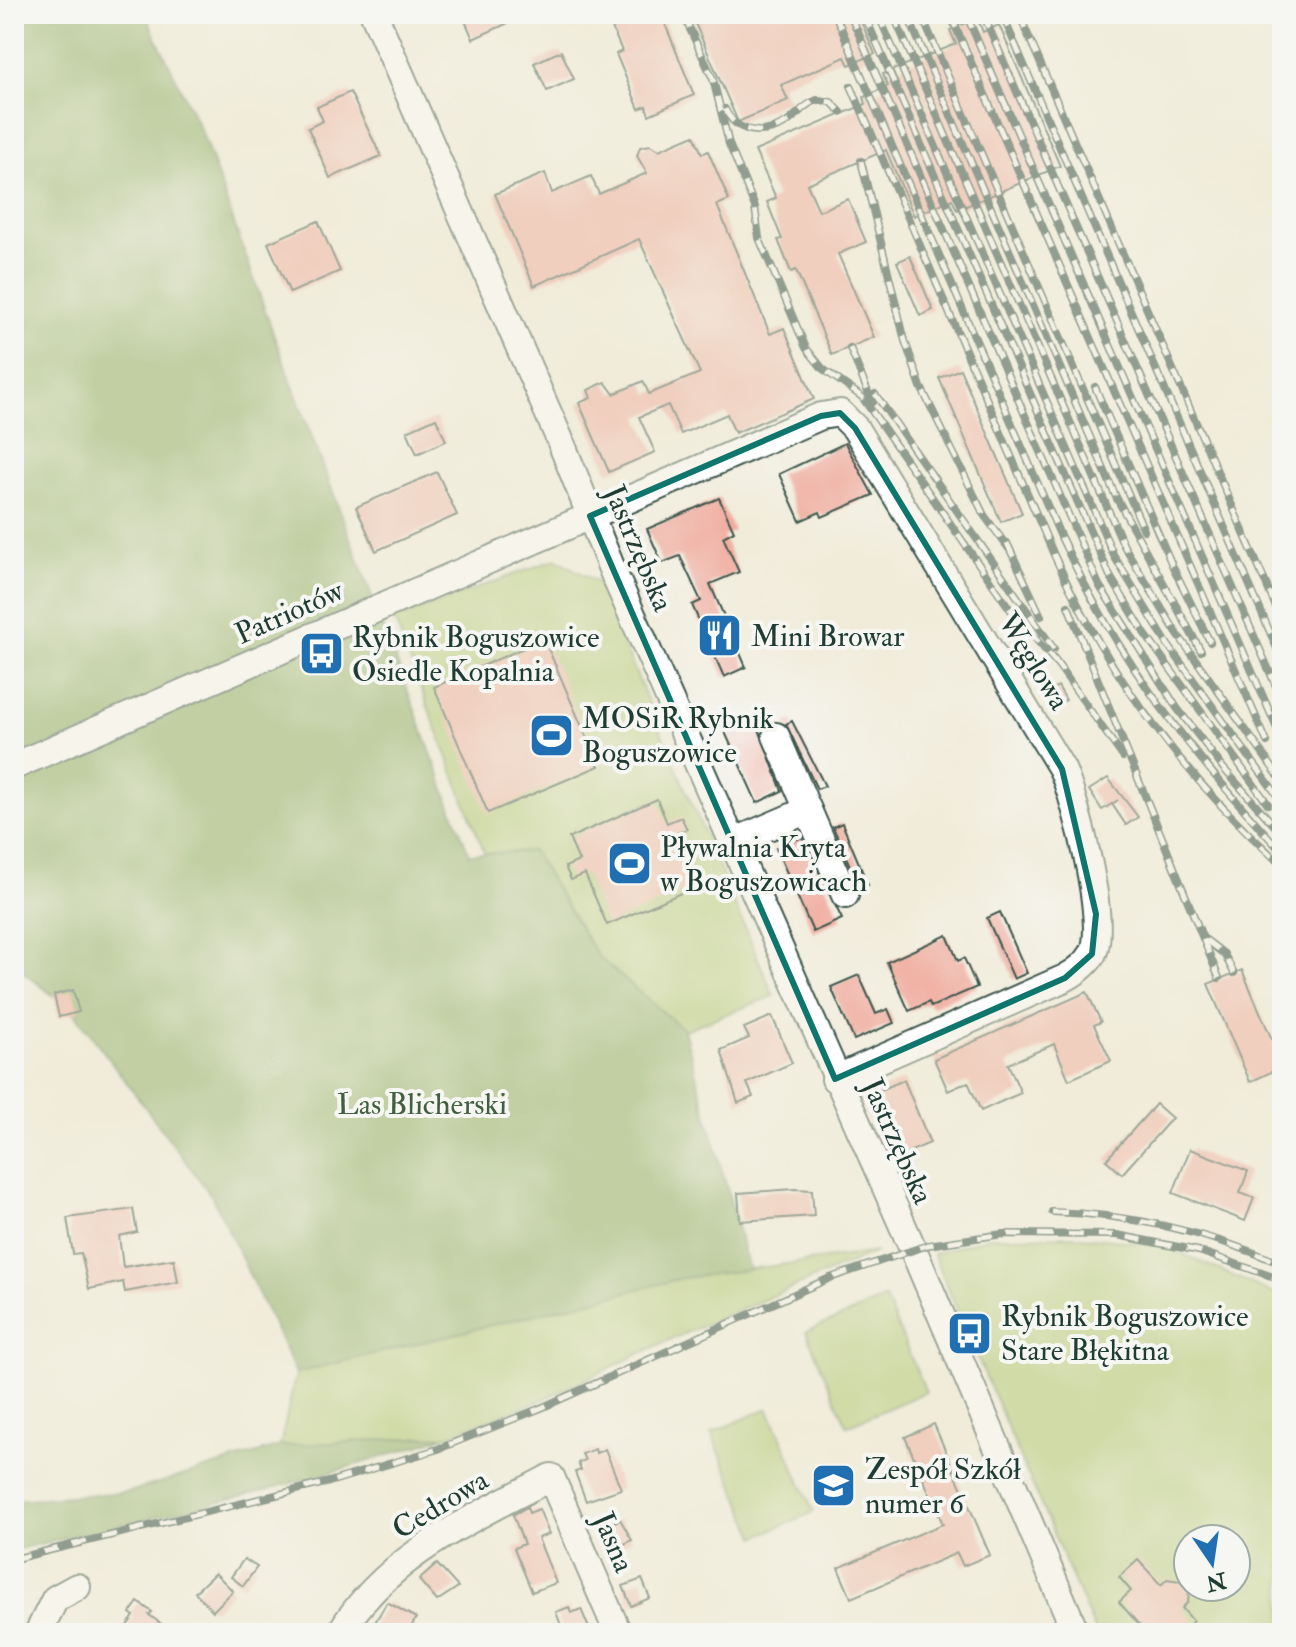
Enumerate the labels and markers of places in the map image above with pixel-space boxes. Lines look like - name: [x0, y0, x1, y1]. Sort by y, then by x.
- restaurant icon: Mini Browar: [696, 612, 744, 660]
- place label: Mini Browar: [751, 618, 905, 655]
- place label: Rybnik Boguszowice Osiedle Kopalnia: [352, 619, 600, 690]
- bus stop icon: Rybnik Boguszowice Osiedle Kopalnia: [297, 630, 345, 678]
- place label: MOSiR Rybnik Boguszowice: [582, 700, 774, 771]
- sports icon: MOSiR Rybnik Boguszowice: [527, 711, 575, 759]
- place label: Pływalnia Kryta w Boguszowicach: [660, 829, 867, 900]
- sports icon: Pływalnia Kryta w Boguszowicach: [605, 840, 653, 888]
- place label: Rybnik Boguszowice Stare Błękitna: [1001, 1298, 1249, 1369]
- bus stop icon: Rybnik Boguszowice Stare Błękitna: [946, 1309, 994, 1357]
- place label: Zespół Szkół numer 6: [865, 1451, 1021, 1522]
- school or university icon: Zespół Szkół numer 6: [810, 1462, 858, 1510]

